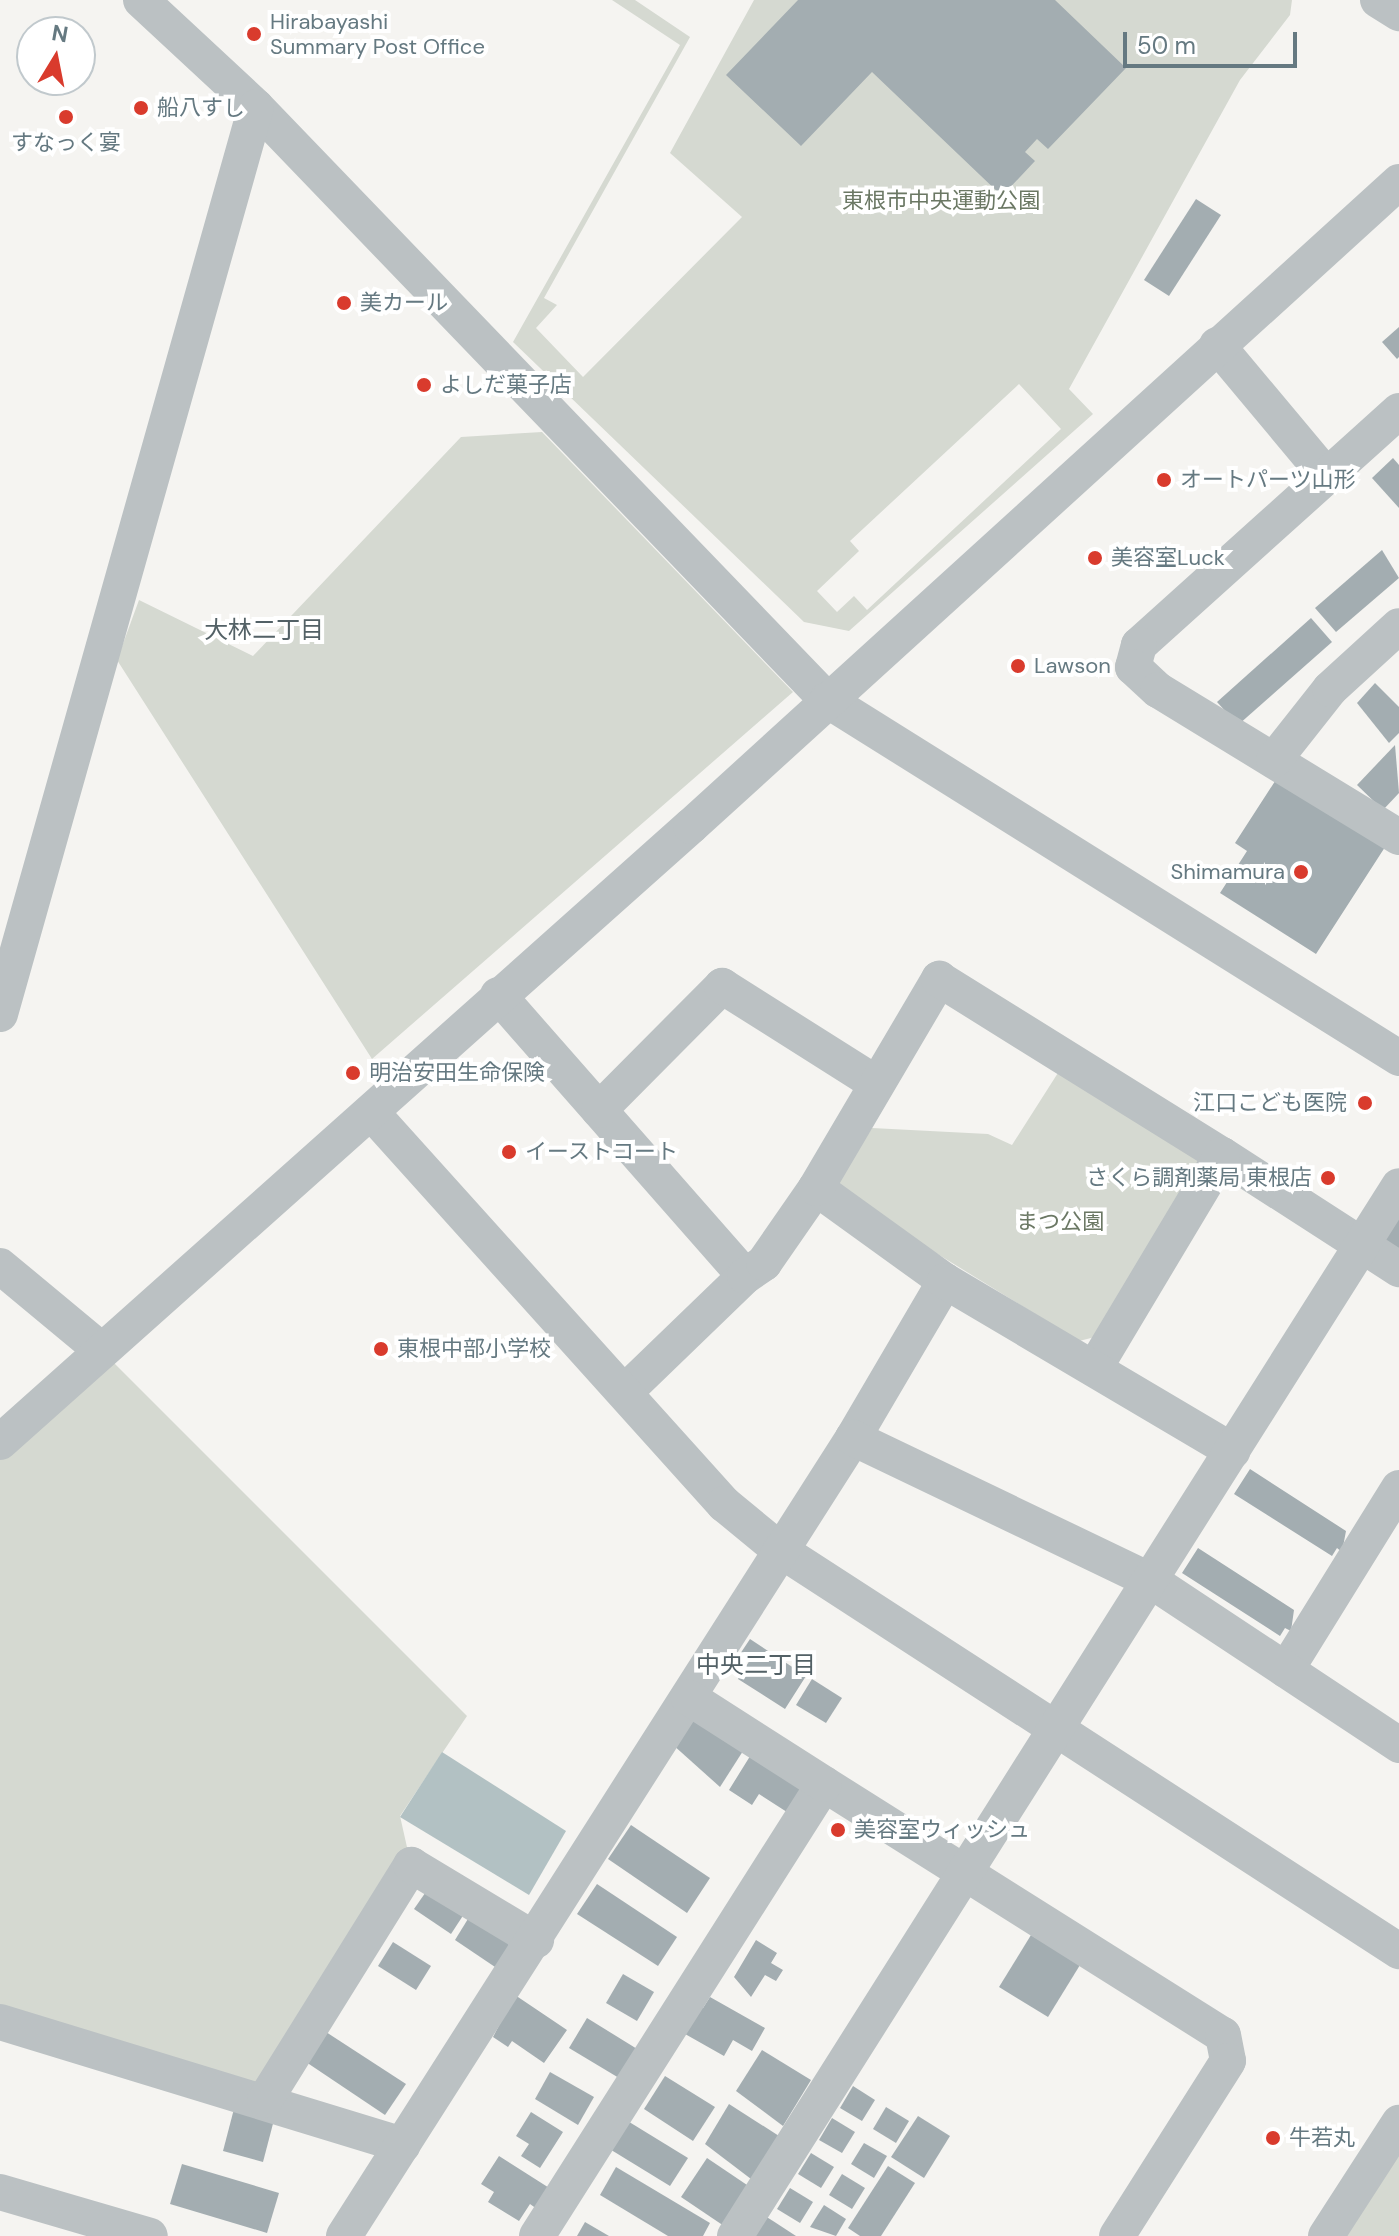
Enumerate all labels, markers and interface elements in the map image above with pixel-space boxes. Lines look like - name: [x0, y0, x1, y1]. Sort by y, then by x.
- place label: Hirabayashi Summary Post Office: [270, 8, 485, 60]
- north arrow: [16, 16, 96, 96]
- scale bar: [1127, 16, 1301, 66]
- text: N: [49, 18, 70, 50]
- marker: Hirabayashi Summary Post Office: [245, 25, 263, 43]
- text: 50 m: [1137, 30, 1196, 61]
- place label: 船八すし: [157, 95, 245, 121]
- marker: 船八すし: [132, 99, 150, 117]
- marker: すなっく宴: [57, 108, 75, 126]
- place label: すなっく宴: [11, 130, 121, 156]
- park label: 東根市中央運動公園: [842, 188, 1040, 214]
- place label: 美カール: [360, 290, 448, 316]
- marker: 美カール: [335, 294, 353, 312]
- place label: よしだ菓子店: [440, 372, 572, 398]
- marker: よしだ菓子店: [415, 376, 433, 394]
- place label: オートパーツ山形: [1180, 467, 1356, 493]
- marker: オートパーツ山形: [1155, 471, 1173, 489]
- place label: 美容室Luck: [1111, 545, 1225, 571]
- marker: 美容室Luck: [1086, 549, 1104, 567]
- district label: 大林二丁目: [204, 616, 324, 644]
- place label: Lawson: [1034, 653, 1111, 679]
- marker: Lawson: [1009, 657, 1027, 675]
- place label: Shimamura: [1170, 859, 1285, 885]
- marker: Shimamura: [1292, 863, 1310, 881]
- place label: 明治安田生命保険: [369, 1060, 545, 1086]
- marker: 明治安田生命保険: [344, 1064, 362, 1082]
- place label: 江口こども医院: [1193, 1090, 1347, 1116]
- marker: 江口こども医院: [1354, 1092, 1376, 1114]
- place label: イーストコート: [525, 1139, 679, 1165]
- marker: イーストコート: [500, 1143, 518, 1161]
- place label: さくら調剤薬局 東根店: [1086, 1165, 1312, 1191]
- marker: さくら調剤薬局 東根店: [1319, 1169, 1337, 1187]
- park label: まつ公園: [1016, 1209, 1104, 1235]
- place label: 東根中部小学校: [397, 1336, 551, 1362]
- marker: 東根中部小学校: [372, 1340, 390, 1358]
- district label: 中央二丁目: [696, 1651, 816, 1679]
- place label: 美容室ウィッシュ: [854, 1817, 1030, 1843]
- marker: 美容室ウィッシュ: [829, 1821, 847, 1839]
- place label: 牛若丸: [1289, 2125, 1355, 2151]
- marker: 牛若丸: [1264, 2129, 1282, 2147]

